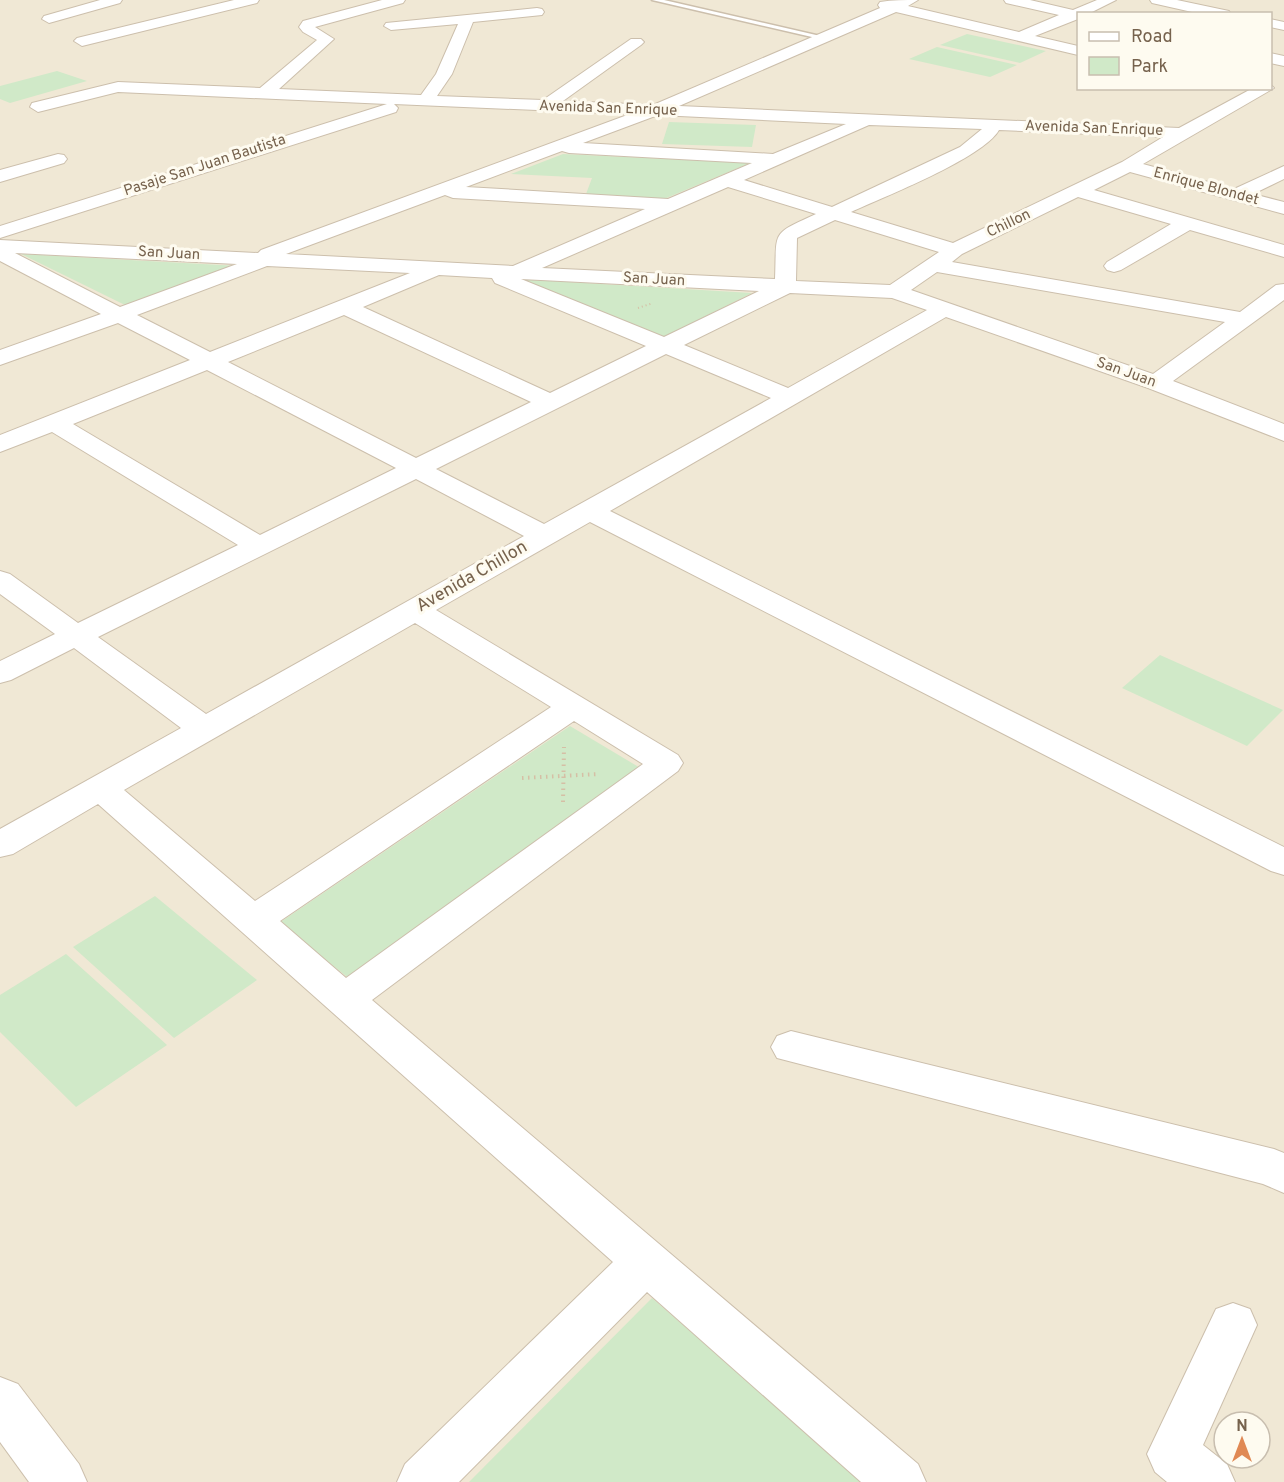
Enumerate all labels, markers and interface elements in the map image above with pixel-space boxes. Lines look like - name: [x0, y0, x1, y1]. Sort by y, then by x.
- legend: [1077, 12, 1272, 90]
- text: Road: [1131, 26, 1173, 49]
- text: Park: [1131, 56, 1168, 79]
- street label: Avenida San Enrique: [539, 97, 677, 121]
- street label: Avenida San Enrique: [1025, 117, 1163, 141]
- street label: Pasaje San Juan Bautista: [122, 131, 288, 201]
- street label: Enrique Blondet: [1151, 164, 1261, 210]
- street label: Chillon: [984, 205, 1034, 243]
- street label: San Juan: [137, 243, 201, 265]
- street label: San Juan: [622, 269, 686, 291]
- street label: San Juan: [1093, 353, 1159, 393]
- street label: Avenida Chillon: [412, 536, 532, 618]
- north arrow: [1212, 1410, 1272, 1470]
- text: N: [1236, 1417, 1248, 1437]

